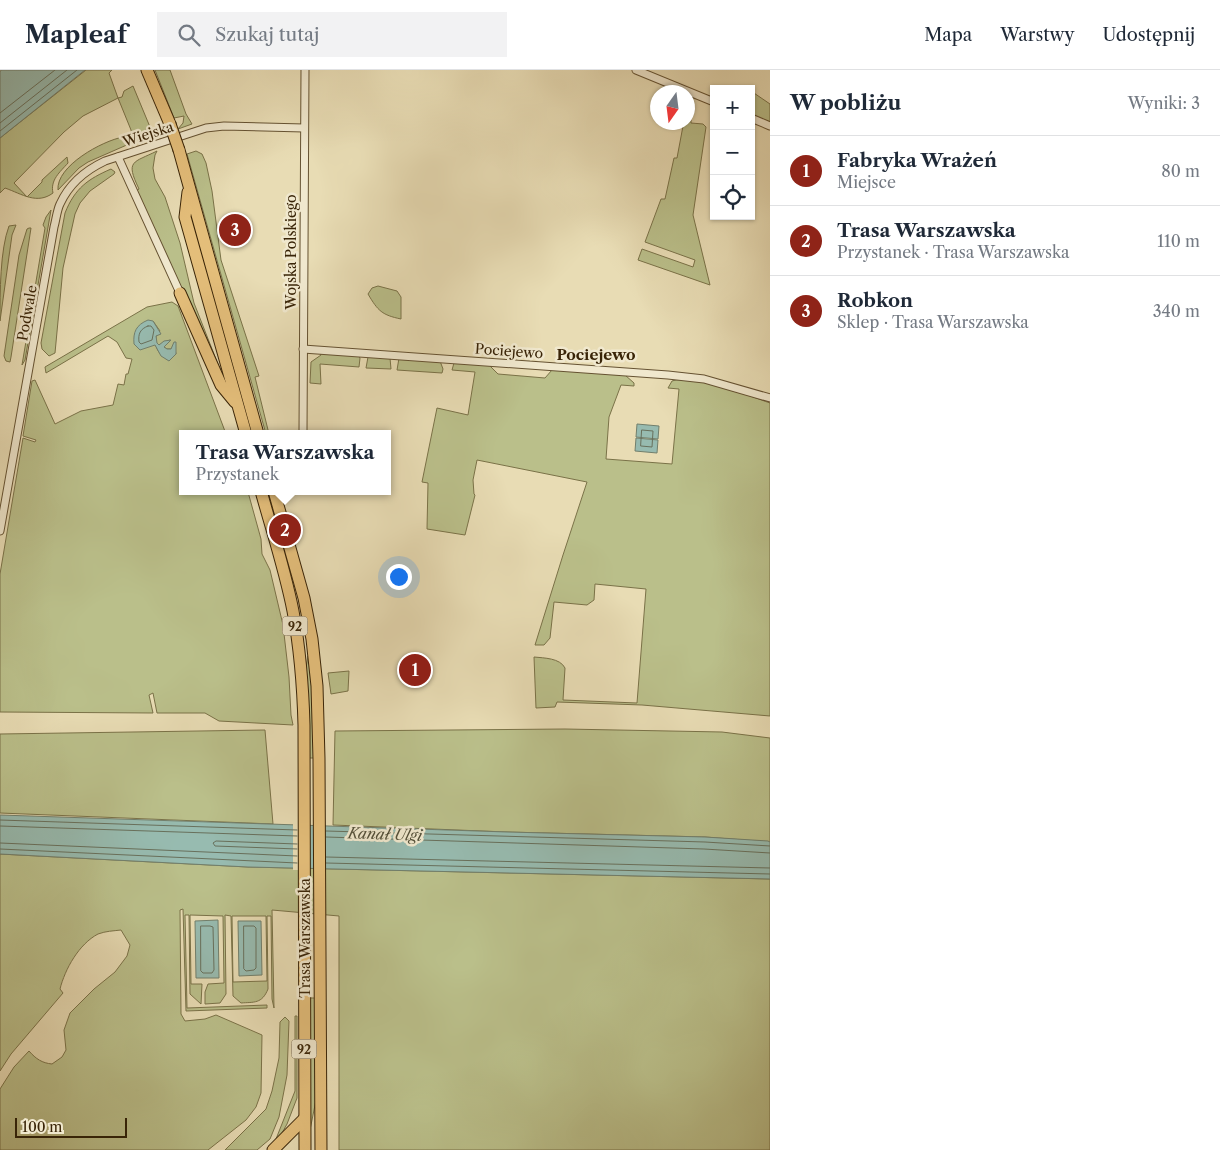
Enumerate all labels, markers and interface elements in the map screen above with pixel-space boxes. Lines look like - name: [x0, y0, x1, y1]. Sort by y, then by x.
- search box: [157, 12, 507, 57]
- text: Mapleaf: [25, 20, 127, 49]
- icon: search: [175, 21, 203, 49]
- text: Szukaj tutaj: [215, 23, 319, 46]
- text: Mapa: [924, 24, 972, 46]
- text: Warstwy: [1000, 24, 1074, 46]
- text: Udostępnij: [1102, 24, 1195, 46]
- north arrow: [650, 85, 695, 130]
- map controls: [710, 85, 755, 220]
- button: +: [710, 85, 755, 130]
- text: W pobliżu: [790, 90, 901, 115]
- text: Wyniki: 3: [1128, 93, 1200, 113]
- street label: Wiejska: [119, 117, 176, 151]
- button: −: [710, 130, 755, 175]
- text: Fabryka Wrażeń: [837, 149, 997, 172]
- text: 1: [802, 161, 810, 181]
- text: 80 m: [1161, 161, 1200, 181]
- text: Miejsce: [837, 172, 896, 192]
- button: locate: [710, 175, 755, 220]
- street label: Wojska Polskiego: [282, 194, 300, 311]
- pin: 3: [219, 211, 251, 249]
- text: Trasa Warszawska: [837, 219, 1016, 242]
- text: 2: [801, 231, 811, 251]
- text: 110 m: [1157, 231, 1200, 251]
- text: Przystanek · Trasa Warszawska: [837, 242, 1069, 262]
- street label: Podwale: [13, 283, 41, 342]
- text: Robkon: [837, 289, 913, 312]
- text: 3: [801, 301, 811, 321]
- text: 340 m: [1153, 301, 1200, 321]
- text: Sklep · Trasa Warszawska: [837, 312, 1029, 332]
- street label: Pociejewo: [474, 340, 544, 362]
- district label: Pociejewo: [556, 345, 636, 364]
- popup: [179, 430, 391, 495]
- text: Trasa Warszawska: [196, 441, 374, 464]
- text: Przystanek: [196, 464, 279, 484]
- pin: 2: [269, 511, 301, 549]
- your location: [386, 564, 412, 590]
- road number: 92: [282, 616, 308, 636]
- pin: 1: [399, 651, 431, 689]
- water label: Kanał Ulgi: [347, 823, 424, 845]
- street label: Trasa Warszawska: [296, 878, 314, 998]
- road number: 92: [292, 1040, 316, 1059]
- scale bar: [15, 1115, 128, 1138]
- text: 100 m: [22, 1118, 62, 1136]

